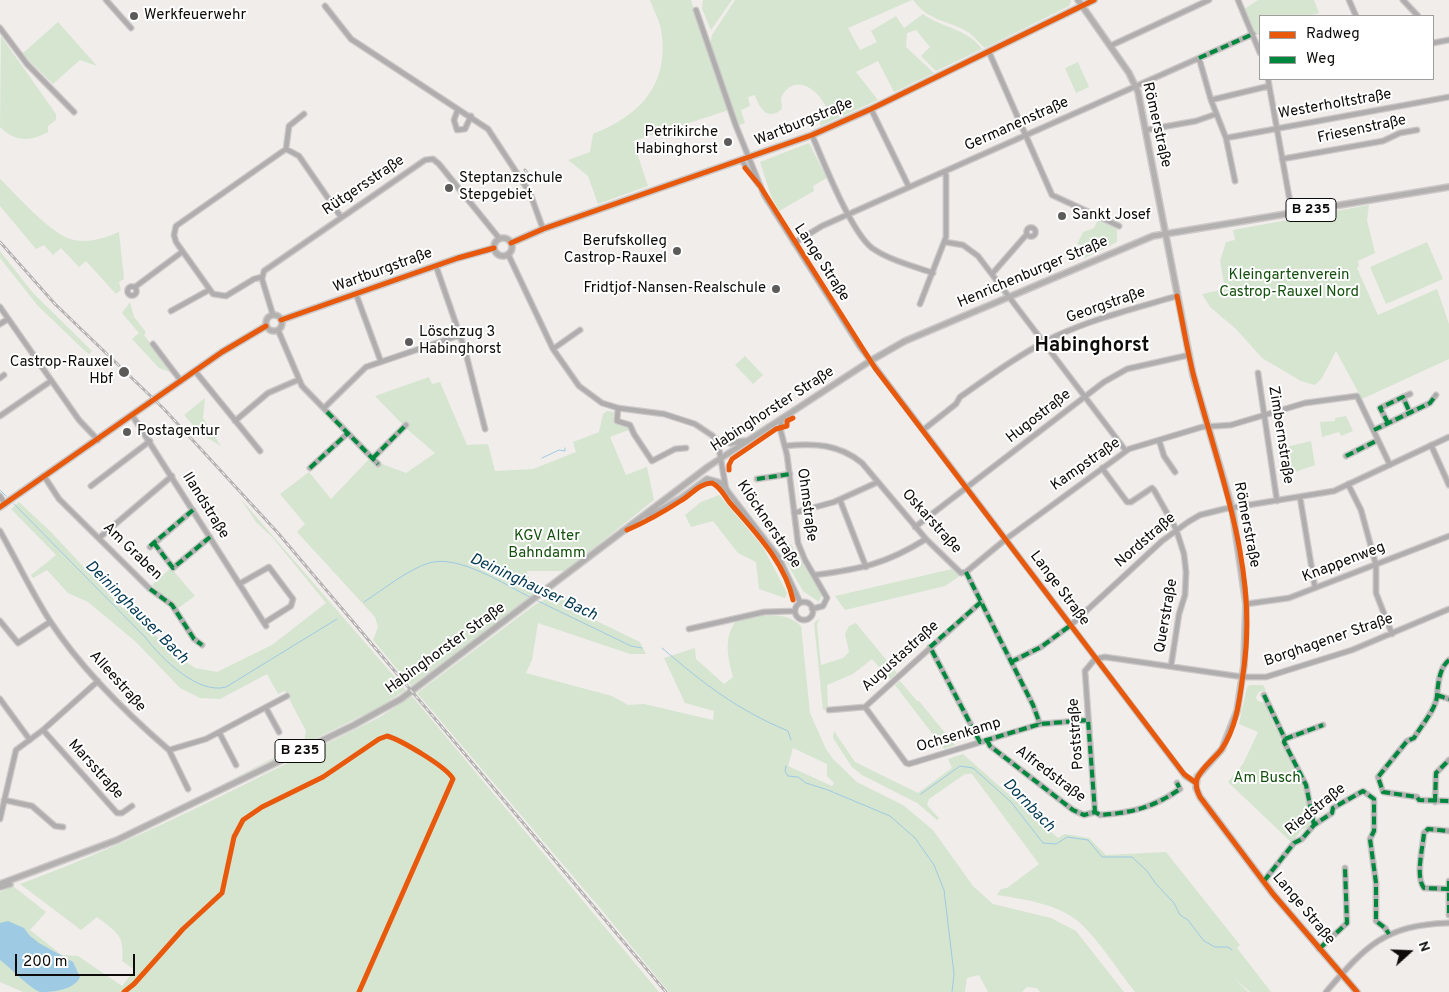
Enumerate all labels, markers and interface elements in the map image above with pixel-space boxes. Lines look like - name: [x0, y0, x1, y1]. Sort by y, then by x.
- place label: Werkfeuerwehr: [144, 7, 246, 25]
- marker: Werkfeuerwehr: [128, 10, 140, 22]
- legend: [1259, 15, 1434, 80]
- text: Radweg: [1306, 25, 1360, 44]
- text: Weg: [1306, 50, 1335, 69]
- street label: Römerstraße: [1137, 81, 1175, 169]
- street label: Westerholtstraße: [1277, 86, 1393, 124]
- street label: Germanenstraße: [962, 94, 1072, 156]
- street label: Wartburgstraße: [752, 95, 856, 151]
- street label: Friesenstraße: [1316, 112, 1408, 148]
- place label: Petrikirche Habinghorst: [636, 124, 718, 159]
- marker: Petrikirche Habinghorst: [722, 136, 734, 148]
- street label: Rütgersstraße: [320, 152, 408, 220]
- place label: Steptanzschule Stepgebiet: [459, 170, 563, 205]
- marker: Steptanzschule Stepgebiet: [443, 182, 455, 194]
- road number: B 235: [1286, 198, 1336, 222]
- place label: Sankt Josef: [1072, 207, 1151, 225]
- marker: Sankt Josef: [1056, 210, 1068, 222]
- street label: Lange Straße: [789, 221, 853, 305]
- place label: Berufskolleg Castrop-Rauxel: [564, 233, 667, 268]
- street label: Henrichenburger Straße: [955, 233, 1111, 313]
- street label: Wartburgstraße: [331, 245, 435, 297]
- marker: Berufskolleg Castrop-Rauxel: [671, 245, 683, 257]
- park label: Kleingartenverein Castrop-Rauxel Nord: [1219, 267, 1359, 302]
- place label: Fridtjof-Nansen-Realschule: [583, 280, 766, 298]
- marker: Fridtjof-Nansen-Realschule: [770, 283, 782, 295]
- street label: Georgstraße: [1064, 284, 1148, 328]
- place label: Löschzug 3 Habinghorst: [419, 324, 501, 359]
- district label: Habinghorst: [1035, 335, 1149, 359]
- marker: Löschzug 3 Habinghorst: [403, 336, 415, 348]
- place label: Castrop-Rauxel Hbf: [10, 354, 113, 389]
- street label: Habinghorster Straße: [708, 363, 838, 457]
- marker: Castrop-Rauxel Hbf: [117, 365, 131, 379]
- street label: Zimbernstraße: [1263, 385, 1297, 485]
- street label: Hugostraße: [1003, 386, 1075, 448]
- place label: Postagentur: [137, 423, 220, 441]
- marker: Postagentur: [121, 426, 133, 438]
- street label: Kampstraße: [1048, 434, 1124, 496]
- street label: Ohmstraße: [792, 467, 820, 543]
- street label: Ilandstraße: [177, 469, 233, 543]
- street label: Klöcknerstraße: [732, 478, 804, 572]
- street label: Römerstraße: [1229, 481, 1263, 569]
- street label: Oskarstraße: [897, 486, 965, 558]
- street label: Nordstraße: [1112, 510, 1180, 572]
- street label: Am Graben: [99, 519, 165, 585]
- park label: KGV Alter Bahndamm: [508, 528, 586, 563]
- street label: Knappenweg: [1300, 539, 1388, 587]
- street label: Lange Straße: [1025, 548, 1093, 630]
- water label: Deininghauser Bach: [466, 550, 600, 626]
- water label: Deininghauser Bach: [80, 557, 192, 669]
- street label: Querstraße: [1152, 578, 1182, 654]
- street label: Habinghorster Straße: [383, 600, 509, 698]
- street label: Borghagener Straße: [1262, 610, 1396, 672]
- street label: Augustastraße: [859, 618, 943, 696]
- street label: Alleestraße: [85, 648, 149, 716]
- street label: Poststraße: [1066, 698, 1088, 770]
- street label: Ochsenkamp: [915, 715, 1003, 757]
- street label: Marsstraße: [64, 736, 126, 804]
- road number: B 235: [275, 739, 325, 762]
- street label: Alfredstraße: [1011, 743, 1089, 807]
- park label: Am Busch: [1233, 770, 1301, 788]
- water label: Dornbach: [998, 775, 1058, 837]
- street label: Riedstraße: [1282, 780, 1350, 840]
- street label: Lange Straße: [1268, 869, 1338, 949]
- north arrow: [1384, 927, 1434, 977]
- text: N: [1414, 939, 1433, 954]
- scale bar: [18, 944, 138, 976]
- text: 200 m: [23, 953, 68, 972]

